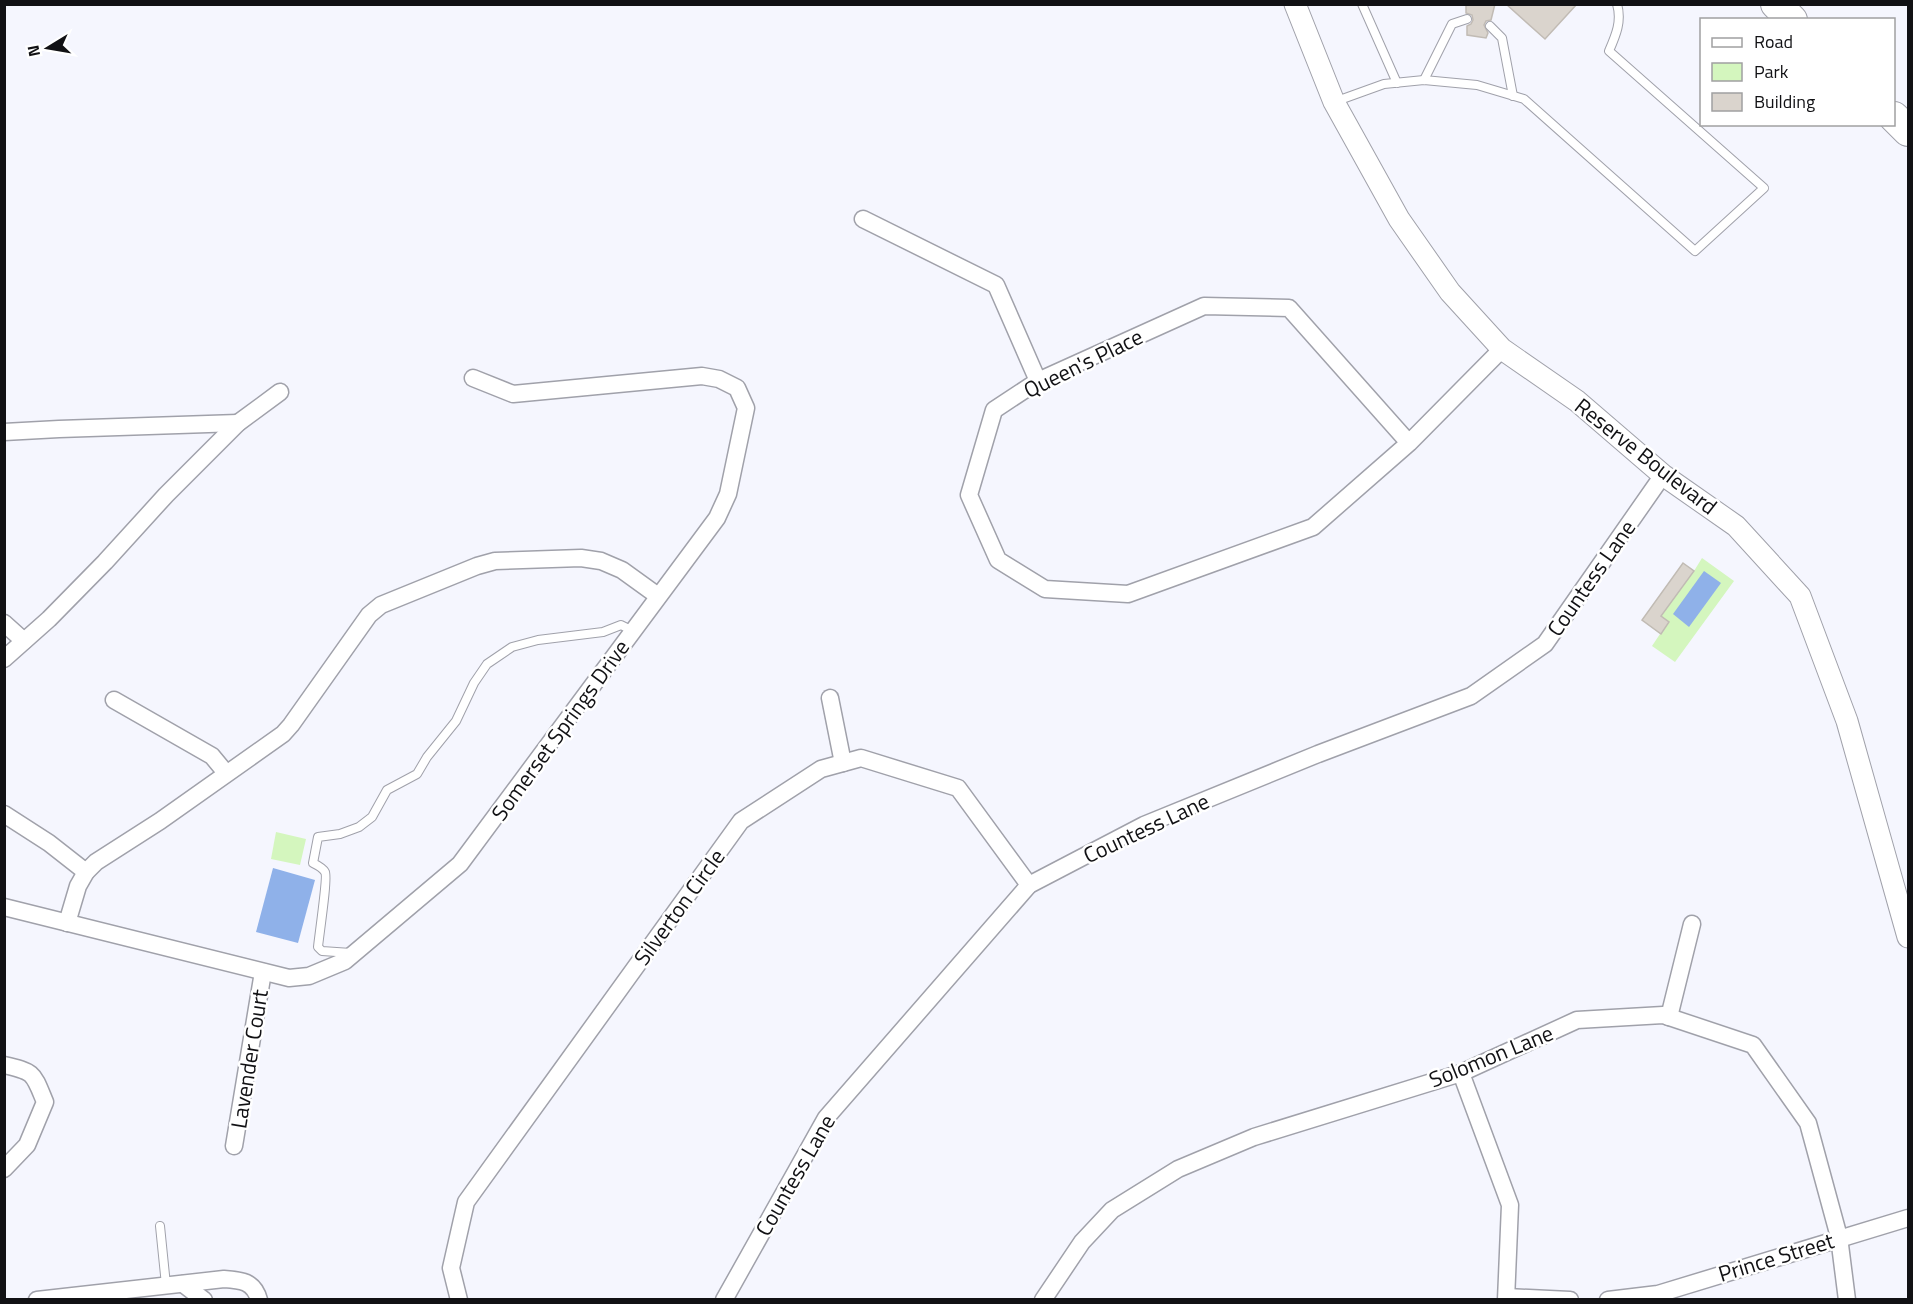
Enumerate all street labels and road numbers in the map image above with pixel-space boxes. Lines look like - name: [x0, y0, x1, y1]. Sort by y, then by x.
- street label: Queen's Place: [1017, 319, 1149, 407]
- street label: Reserve Boulevard: [1567, 389, 1725, 523]
- street label: Countess Lane: [1538, 513, 1644, 643]
- street label: Somerset Springs Drive: [483, 632, 637, 828]
- street label: Countess Lane: [1077, 784, 1215, 872]
- street label: Silverton Circle: [625, 842, 733, 972]
- street label: Lavender Court: [221, 987, 277, 1131]
- street label: Solomon Lane: [1424, 1016, 1558, 1096]
- street label: Countess Lane: [746, 1108, 844, 1242]
- street label: Prince Street: [1714, 1223, 1838, 1291]

